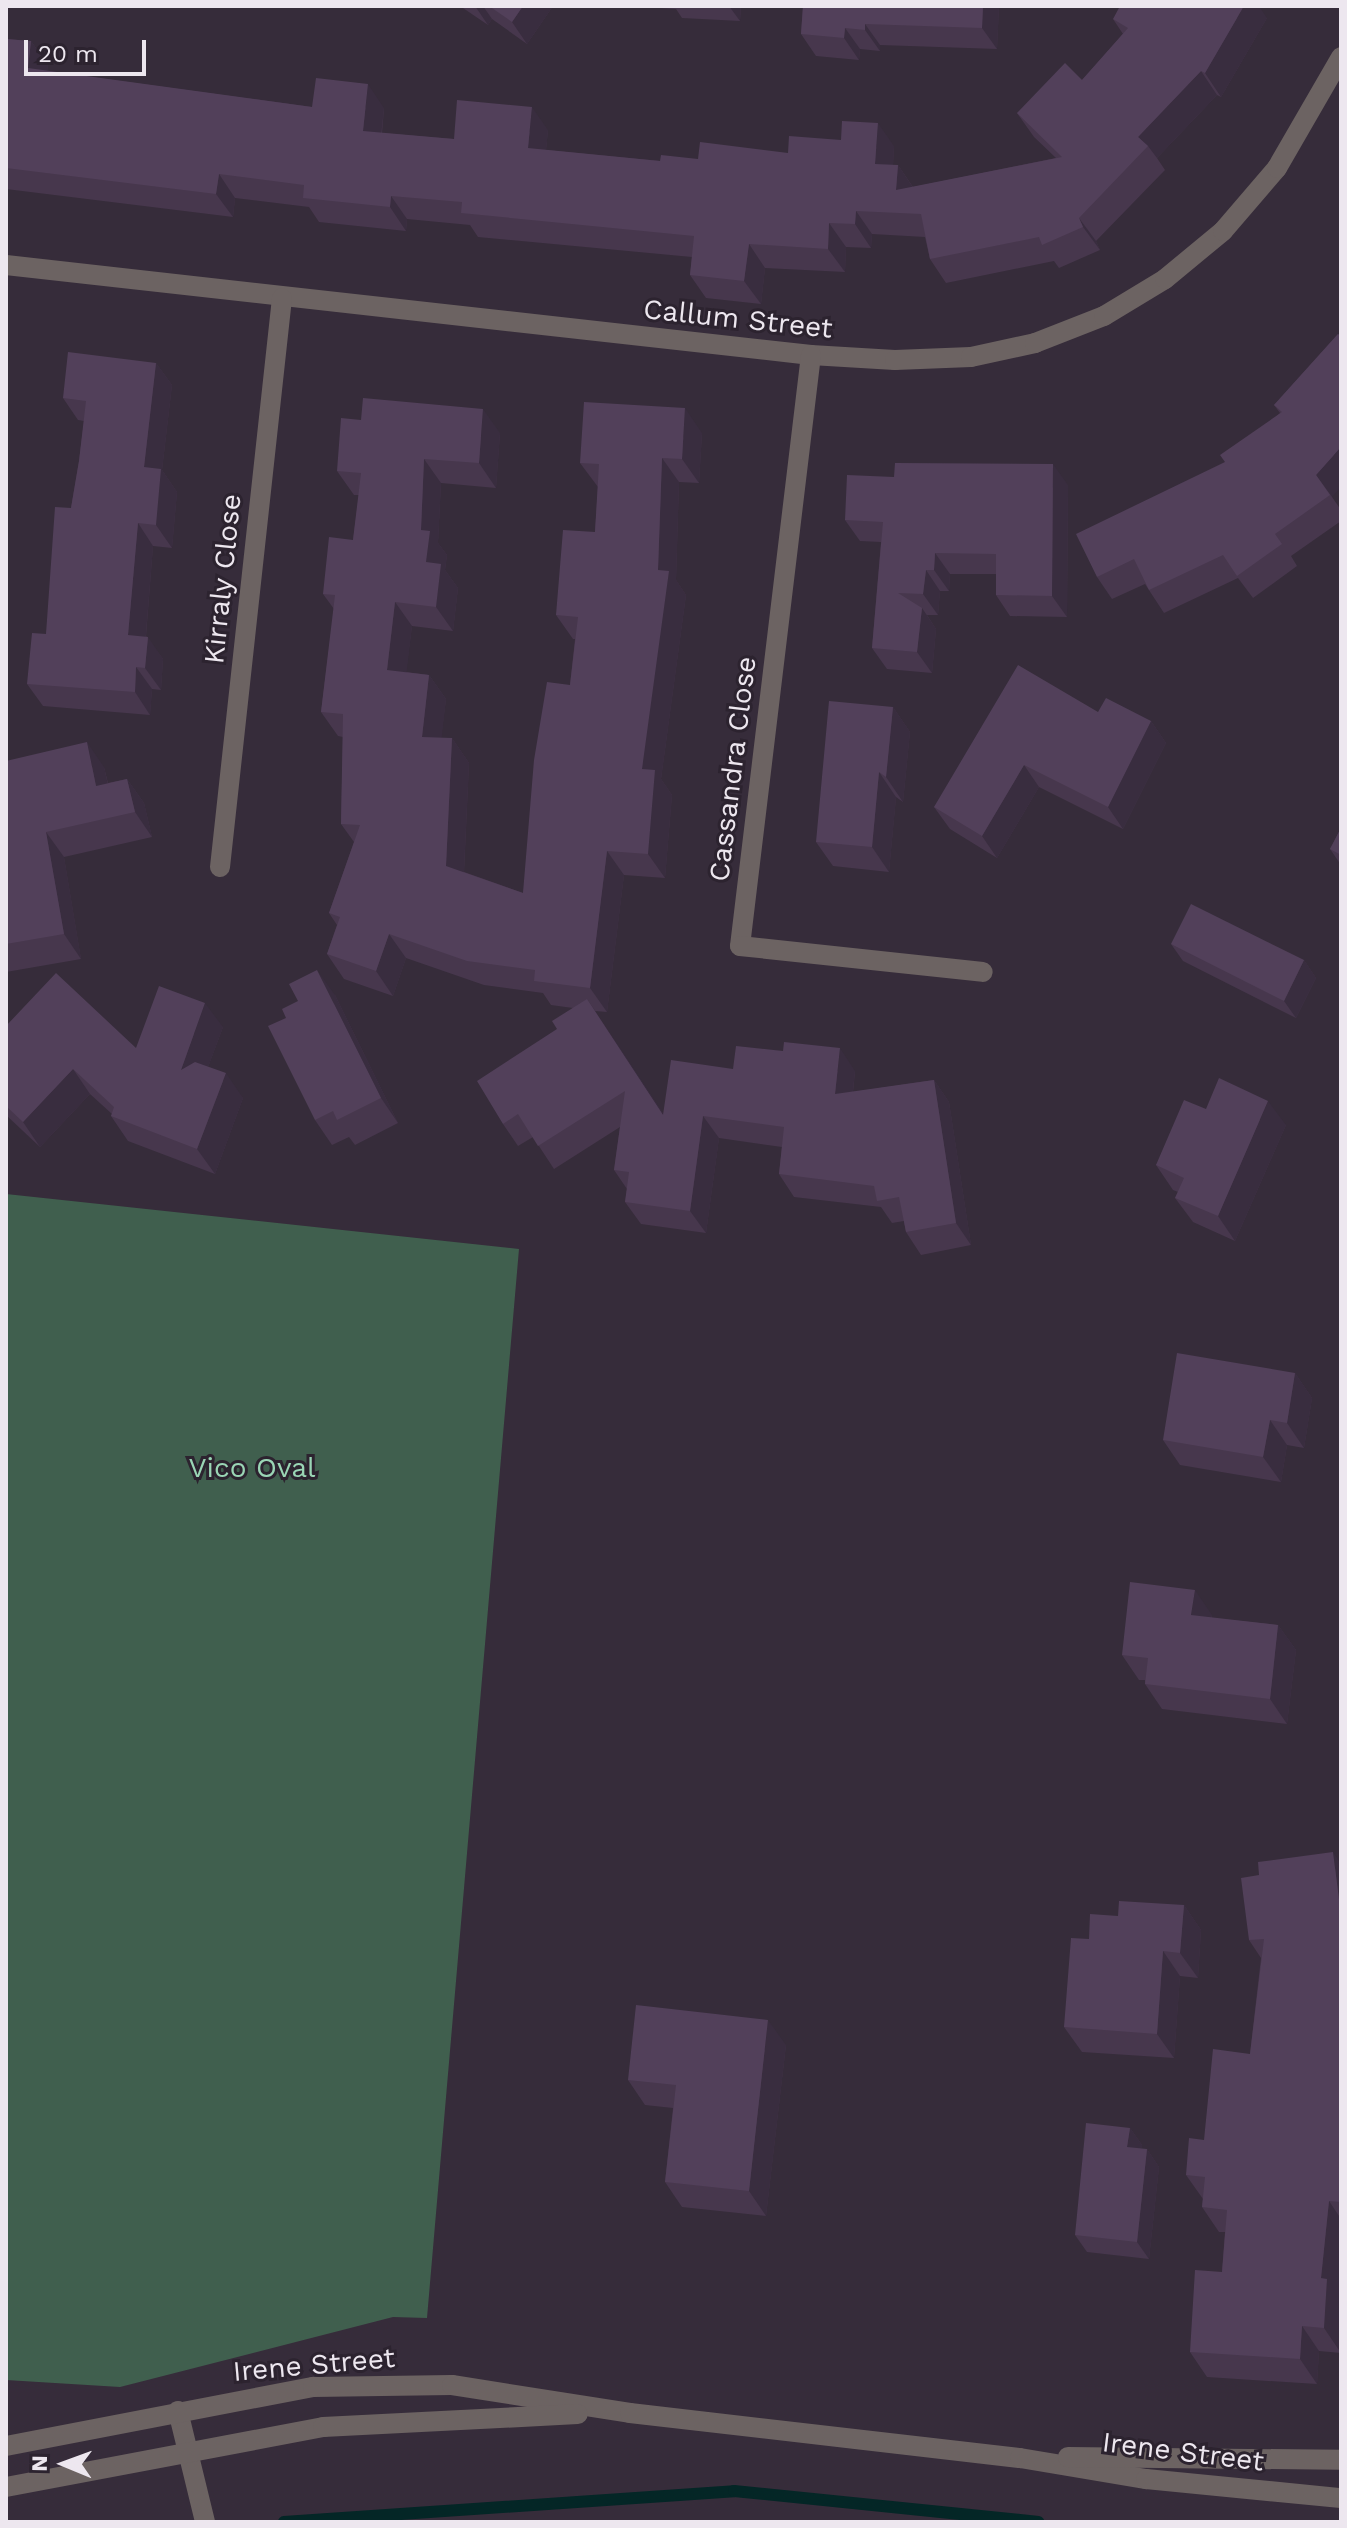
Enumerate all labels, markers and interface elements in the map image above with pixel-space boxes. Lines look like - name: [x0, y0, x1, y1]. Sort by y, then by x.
- scale bar: [28, 24, 150, 74]
- text: 20 m: [38, 40, 98, 68]
- street label: Callum Street: [642, 292, 834, 346]
- street label: Kirraly Close: [197, 492, 249, 666]
- street label: Cassandra Close: [702, 654, 764, 884]
- park label: Vico Oval: [188, 1451, 316, 1485]
- street label: Irene Street: [232, 2341, 396, 2389]
- north arrow: [24, 2424, 104, 2504]
- street label: Irene Street: [1100, 2425, 1266, 2479]
- text: N: [27, 2455, 52, 2472]

